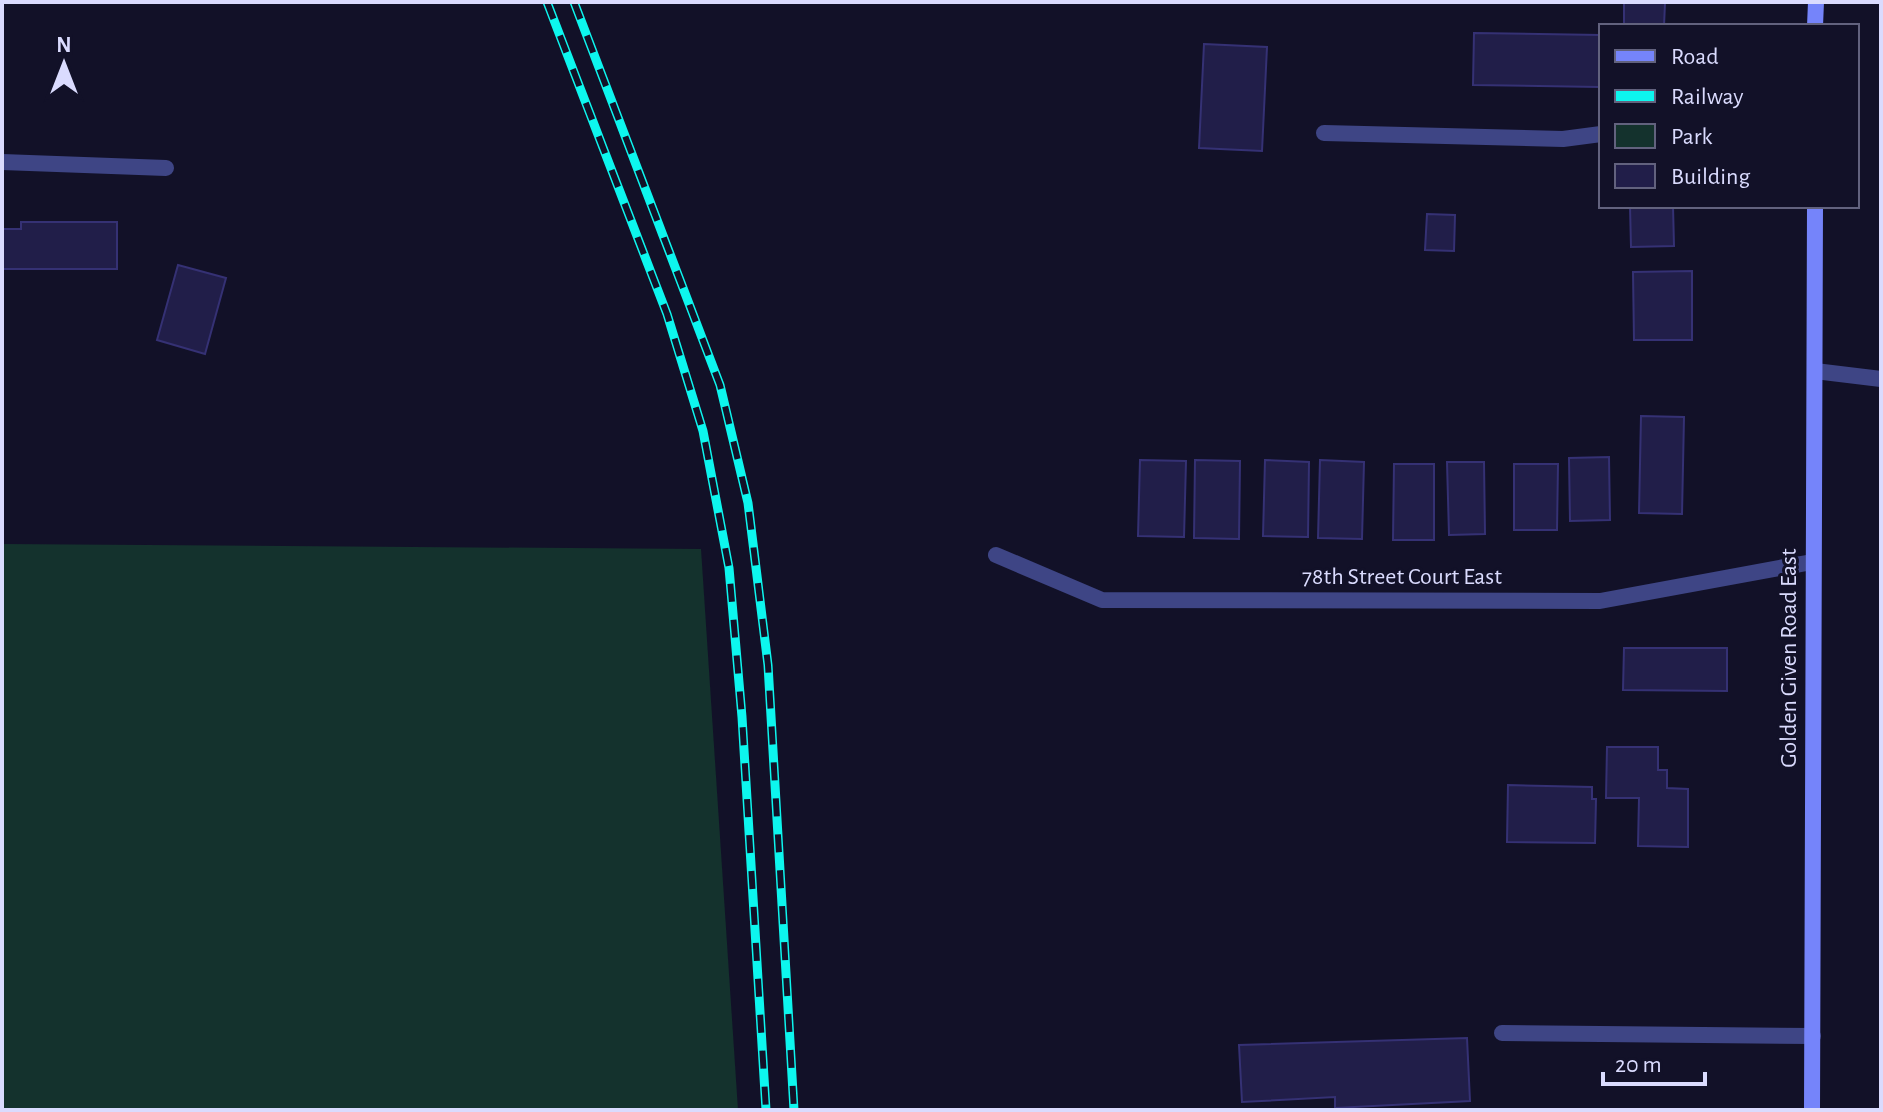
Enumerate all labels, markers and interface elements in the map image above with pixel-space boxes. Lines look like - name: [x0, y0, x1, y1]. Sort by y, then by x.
- north arrow: [24, 24, 104, 104]
- legend: [1599, 24, 1859, 208]
- text: N: [56, 34, 72, 56]
- text: Road: [1671, 45, 1719, 69]
- text: Railway: [1671, 85, 1743, 109]
- text: Park: [1671, 125, 1712, 149]
- text: Building: [1671, 165, 1750, 189]
- street label: Golden Given Road East: [1777, 548, 1801, 768]
- street label: 78th Street Court East: [1302, 565, 1502, 589]
- scale bar: [1603, 1036, 1705, 1086]
- text: 20 m: [1615, 1053, 1662, 1077]

